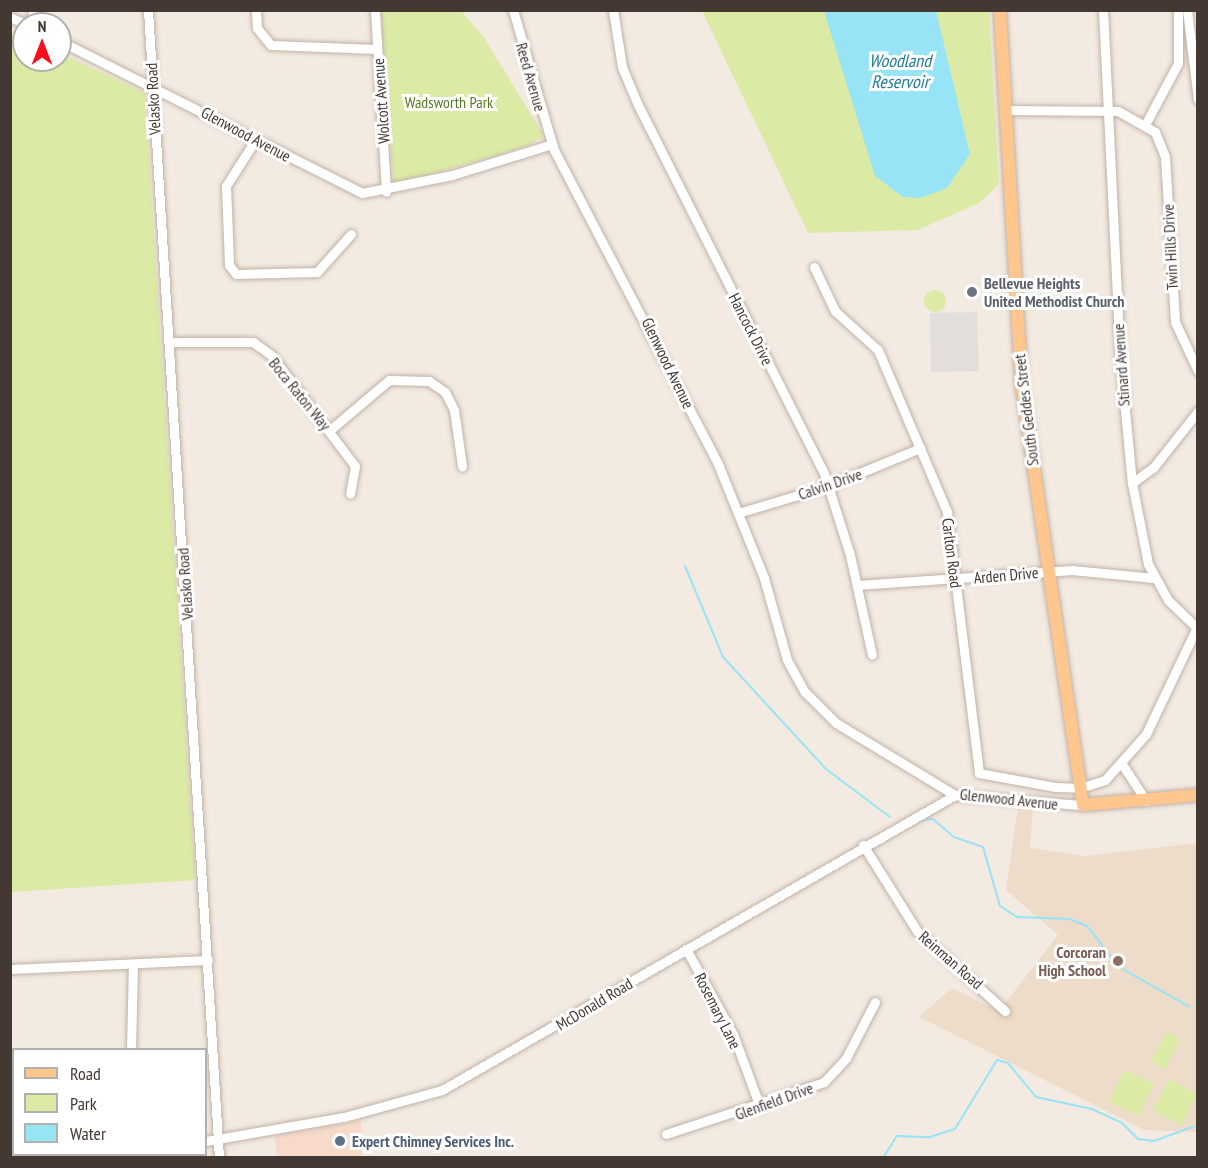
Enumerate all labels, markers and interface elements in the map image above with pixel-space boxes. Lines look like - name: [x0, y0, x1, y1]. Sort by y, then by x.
- north arrow: [12, 12, 72, 72]
- text: N: [38, 16, 46, 36]
- street label: Reed Avenue: [512, 40, 550, 114]
- water label: Woodland Reservoir: [869, 51, 931, 94]
- street label: Wolcott Avenue: [368, 58, 394, 144]
- street label: Velasko Road: [142, 62, 164, 136]
- park label: Wadsworth Park: [405, 92, 493, 112]
- street label: Glenwood Avenue: [198, 102, 294, 166]
- street label: Twin Hills Drive: [1158, 203, 1182, 291]
- place label: Bellevue Heights United Methodist Church: [984, 273, 1125, 311]
- marker: Bellevue Heights United Methodist Church: [965, 285, 979, 299]
- street label: Hancock Drive: [725, 290, 777, 368]
- street label: Glenwood Avenue: [638, 314, 698, 412]
- street label: Stinard Avenue: [1109, 323, 1133, 407]
- street label: South Geddes Street: [1010, 353, 1042, 467]
- street label: Boca Raton Way: [265, 354, 335, 434]
- street label: Calvin Drive: [795, 464, 865, 504]
- street label: Carlton Road: [938, 517, 966, 589]
- street label: Velasko Road: [173, 547, 197, 621]
- street label: Arden Drive: [973, 563, 1039, 587]
- street label: Glenwood Avenue: [959, 784, 1059, 814]
- street label: Reinman Road: [915, 927, 987, 993]
- place label: Corcoran High School: [1038, 942, 1106, 980]
- marker: Corcoran High School: [1111, 954, 1125, 968]
- street label: Rosemary Lane: [691, 970, 745, 1052]
- street label: McDonald Road: [552, 974, 636, 1034]
- legend: [12, 1048, 207, 1156]
- text: Road: [70, 1062, 101, 1085]
- street label: Glenfield Drive: [732, 1078, 816, 1124]
- text: Park: [70, 1092, 97, 1115]
- text: Water: [70, 1122, 106, 1145]
- place label: Expert Chimney Services Inc.: [352, 1131, 515, 1151]
- marker: Expert Chimney Services Inc.: [333, 1134, 347, 1148]

